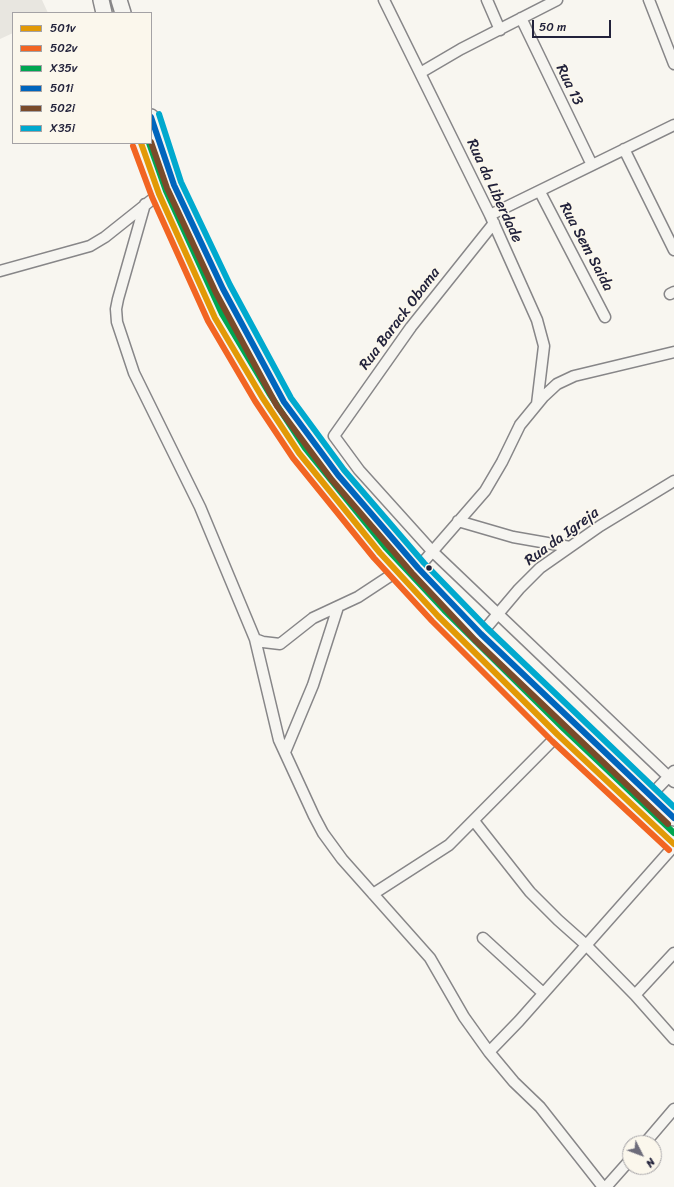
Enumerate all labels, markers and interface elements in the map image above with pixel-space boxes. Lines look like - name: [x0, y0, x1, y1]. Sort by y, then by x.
- legend: [12, 12, 152, 144]
- scale bar: [534, 12, 613, 38]
- text: 50 m: [539, 16, 566, 38]
- text: 501v: [50, 17, 76, 39]
- text: 502v: [50, 37, 77, 59]
- text: X35v: [50, 57, 77, 79]
- street label: Rua 13: [551, 62, 587, 108]
- text: 501i: [50, 77, 73, 99]
- text: 502i: [50, 97, 75, 119]
- text: X35i: [50, 117, 75, 139]
- street label: Rua da Liberdade: [462, 136, 526, 246]
- street label: Rua Sem Saida: [555, 200, 617, 294]
- street label: Rua Barack Obama: [356, 264, 444, 374]
- street label: Rua da Igreja: [521, 504, 603, 570]
- unlabelled marker: [424, 563, 434, 573]
- north arrow: [622, 1135, 662, 1175]
- text: N: [641, 1154, 660, 1172]

